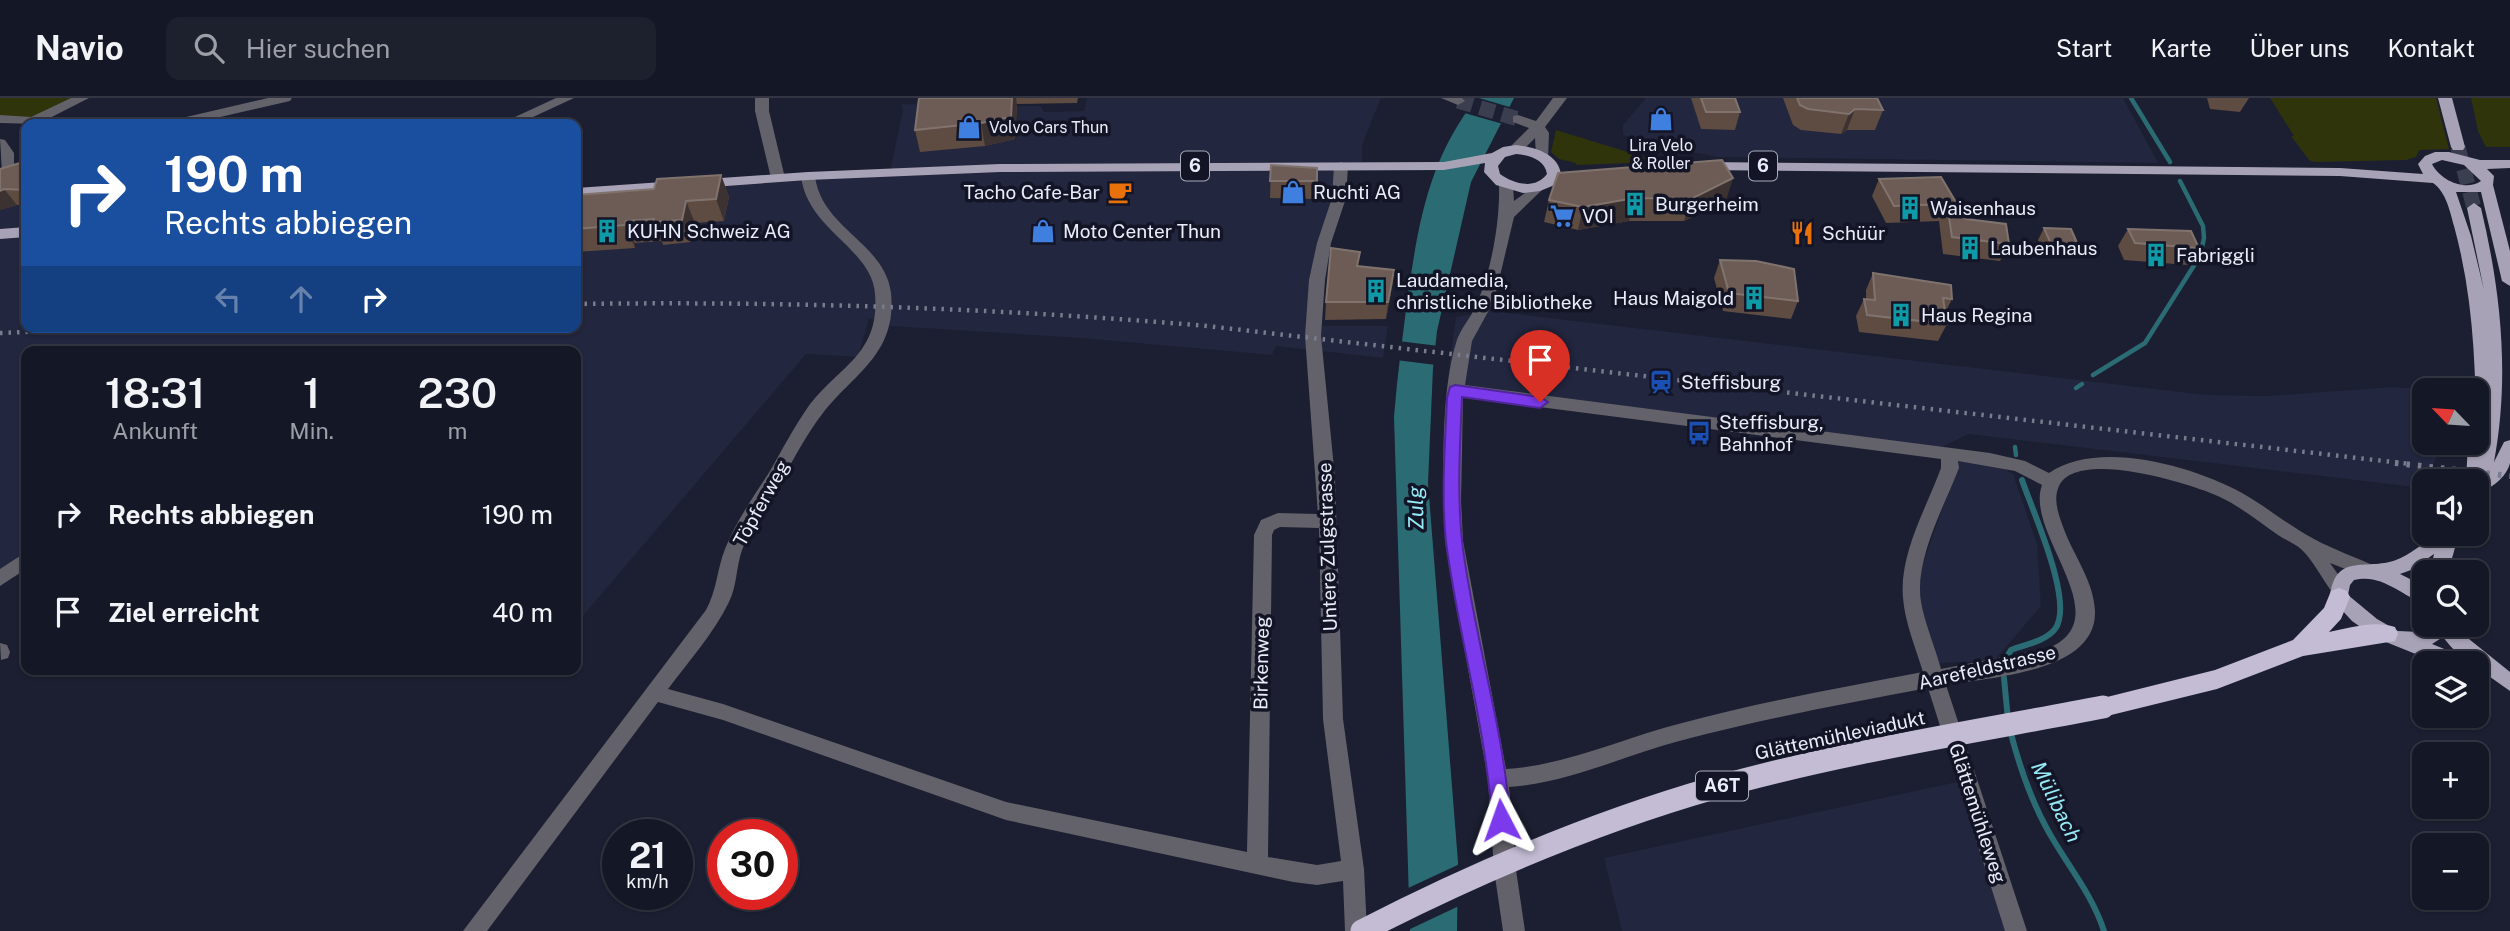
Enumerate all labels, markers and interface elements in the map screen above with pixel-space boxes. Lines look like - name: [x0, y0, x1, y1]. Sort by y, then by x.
- search box: [166, 17, 656, 80]
- text: Navio: [35, 29, 124, 67]
- icon: search: [190, 29, 228, 67]
- text: Hier suchen: [246, 33, 390, 64]
- text: Start: [2056, 34, 2112, 62]
- text: Karte: [2150, 34, 2212, 62]
- text: Über uns: [2250, 34, 2349, 62]
- text: Kontakt: [2387, 34, 2475, 62]
- shop icon: Lira Velo & Roller: [1647, 105, 1675, 133]
- shop icon: Volvo Cars Thun: [955, 113, 983, 141]
- place label: Volvo Cars Thun: [989, 118, 1109, 137]
- place label: Lira Velo & Roller: [1629, 136, 1693, 173]
- text: 190 m: [164, 145, 304, 203]
- icon: right: [49, 147, 140, 238]
- road number: 6: [1181, 152, 1209, 180]
- road number: 6: [1749, 152, 1777, 180]
- cafe icon: Tacho Cafe-Bar: [1106, 178, 1134, 206]
- shop icon: Ruchti AG: [1279, 178, 1307, 206]
- place label: Tacho Cafe-Bar: [964, 181, 1100, 203]
- place label: Ruchti AG: [1313, 181, 1401, 203]
- building icon: Burgerheim: [1621, 190, 1649, 218]
- place label: Burgerheim: [1655, 193, 1759, 215]
- building icon: Waisenhaus: [1896, 194, 1924, 222]
- place label: Waisenhaus: [1930, 197, 2036, 219]
- supermarket icon: VOI: [1548, 202, 1576, 230]
- text: Rechts abbiegen: [164, 204, 412, 241]
- place label: VOI: [1582, 205, 1614, 227]
- building icon: KUHN Schweiz AG: [593, 217, 621, 245]
- shop icon: Moto Center Thun: [1029, 217, 1057, 245]
- restaurant icon: Schüür: [1788, 219, 1816, 247]
- place label: KUHN Schweiz AG: [627, 220, 791, 242]
- place label: Moto Center Thun: [1063, 220, 1221, 242]
- place label: Schüür: [1822, 222, 1886, 244]
- building icon: Laubenhaus: [1956, 234, 1984, 262]
- place label: Laubenhaus: [1990, 237, 2097, 259]
- building icon: Fabriggli: [2142, 241, 2170, 269]
- place label: Fabriggli: [2176, 244, 2255, 266]
- place label: Laudamedia, christliche Bibliotheke: [1396, 269, 1593, 313]
- building icon: Laudamedia, christliche Bibliotheke: [1362, 277, 1390, 305]
- icon: left: [209, 280, 247, 318]
- icon: ahead: [282, 280, 320, 318]
- icon: right: [355, 280, 393, 318]
- building icon: Haus Maigold: [1740, 284, 1768, 312]
- place label: Haus Maigold: [1613, 287, 1734, 309]
- building icon: Haus Regina: [1887, 301, 1915, 329]
- place label: Haus Regina: [1921, 304, 2033, 326]
- pin: [1510, 330, 1570, 402]
- icon: arrive: [1521, 341, 1559, 379]
- text: 18:31: [105, 368, 205, 417]
- text: 1: [303, 368, 320, 417]
- text: 230: [418, 368, 497, 417]
- station icon: Steffisburg: [1647, 368, 1675, 396]
- place label: Steffisburg: [1681, 371, 1781, 393]
- north arrow: [2412, 378, 2488, 455]
- map controls: [2412, 378, 2489, 910]
- place label: Steffisburg, Bahnhof: [1719, 411, 1824, 455]
- text: Ankunft: [112, 417, 198, 444]
- text: Min.: [289, 417, 334, 444]
- text: m: [448, 417, 467, 444]
- bus stop icon: Steffisburg, Bahnhof: [1685, 419, 1713, 447]
- street label: Töpferweg: [728, 456, 794, 550]
- street label: Untere Zulgstrasse: [1313, 462, 1341, 632]
- button: sound: [2412, 469, 2489, 546]
- water label: Zulg: [1403, 485, 1428, 530]
- icon: right: [49, 495, 87, 533]
- text: Rechts abbiegen: [108, 499, 314, 530]
- text: 190 m: [482, 499, 553, 530]
- button: search: [2412, 560, 2489, 637]
- icon: arrive: [49, 593, 87, 631]
- text: Ziel erreicht: [108, 597, 260, 628]
- text: 40 m: [492, 597, 553, 628]
- street label: Birkenweg: [1249, 616, 1273, 710]
- street label: Aarefeldstrasse: [1916, 640, 2058, 694]
- button: layers: [2412, 651, 2489, 728]
- street label: Glättemühleviadukt: [1753, 706, 1927, 764]
- street label: Glättemühleweg: [1945, 740, 2011, 886]
- button: +: [2412, 742, 2489, 819]
- water label: Mülibach: [2026, 757, 2087, 846]
- road number: A6T: [1696, 772, 1748, 800]
- position arrow: [1464, 783, 1538, 857]
- speed limit sign: 30: [707, 819, 798, 910]
- button: −: [2412, 833, 2489, 910]
- text: 21: [629, 835, 666, 876]
- text: km/h: [626, 871, 669, 892]

